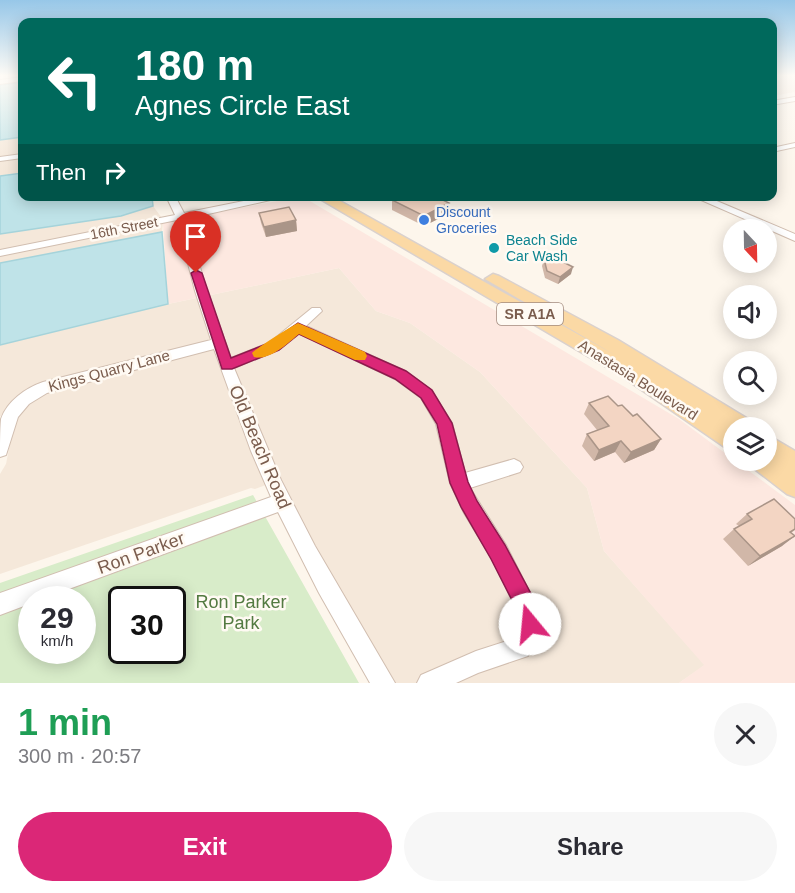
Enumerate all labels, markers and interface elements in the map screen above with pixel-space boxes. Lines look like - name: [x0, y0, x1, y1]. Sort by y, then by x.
- icon: left: [36, 42, 114, 120]
- text: 180 m: [135, 42, 254, 89]
- text: Agnes Circle East: [135, 91, 350, 121]
- icon: right: [98, 156, 131, 189]
- text: Then: [36, 160, 86, 185]
- place label: Discount Groceries: [436, 204, 497, 236]
- pin: [170, 211, 221, 273]
- marker: Discount Groceries: [417, 213, 431, 227]
- street label: 16th Street: [89, 214, 159, 242]
- north arrow: [723, 219, 777, 273]
- map controls: [723, 219, 777, 471]
- icon: arrive: [179, 220, 212, 253]
- place label: Beach Side Car Wash: [506, 232, 578, 264]
- marker: Beach Side Car Wash: [487, 241, 501, 255]
- button: sound: [723, 285, 777, 339]
- road number: SR A1A: [497, 303, 563, 325]
- street label: Anastasia Boulevard: [575, 336, 701, 423]
- street label: Kings Quarry Lane: [46, 346, 171, 395]
- button: search: [723, 351, 777, 405]
- street label: Old Beach Road: [225, 382, 295, 512]
- button: layers: [723, 417, 777, 471]
- street label: Ron Parker: [95, 528, 187, 578]
- speed limit sign: 30: [108, 586, 186, 664]
- park label: Ron Parker Park: [195, 592, 287, 633]
- position arrow: [498, 592, 562, 656]
- text: 29: [40, 601, 74, 634]
- text: km/h: [41, 632, 73, 649]
- text: 1 min: [18, 702, 112, 743]
- button: close: [714, 703, 777, 766]
- text: 300 m · 20:57: [18, 745, 141, 767]
- button: Exit: [18, 812, 392, 881]
- button: Share: [404, 812, 777, 881]

